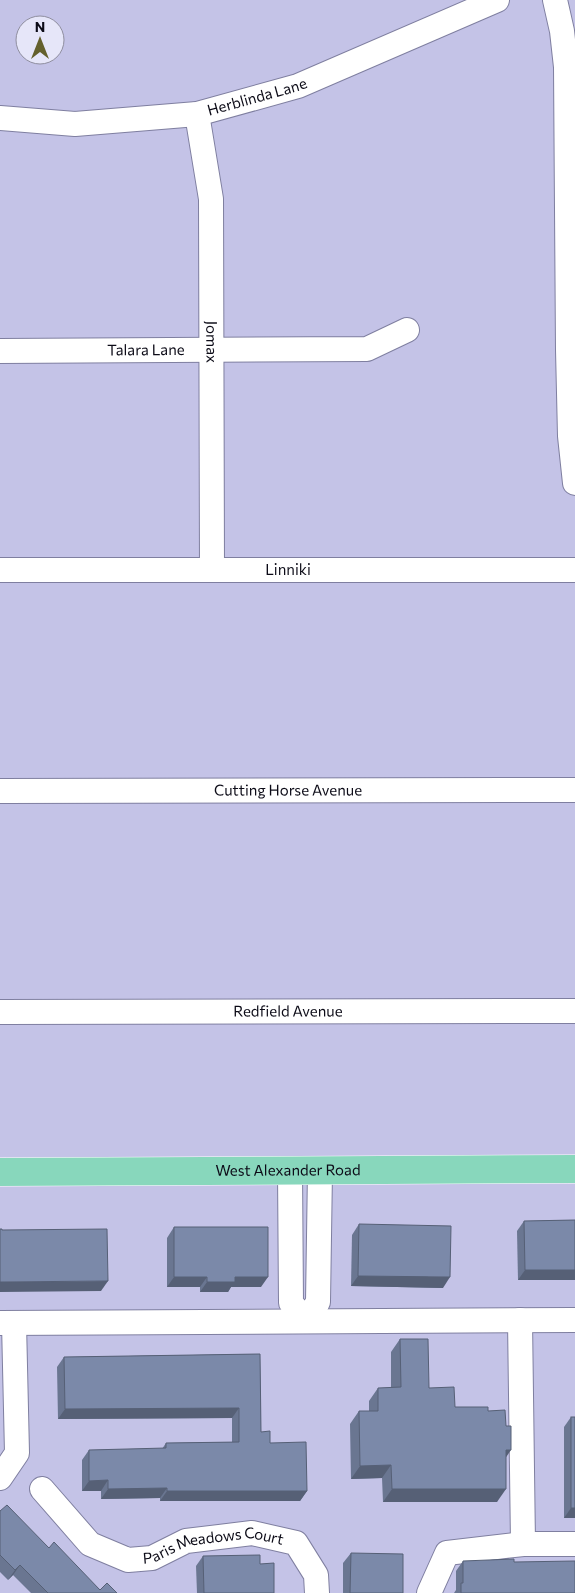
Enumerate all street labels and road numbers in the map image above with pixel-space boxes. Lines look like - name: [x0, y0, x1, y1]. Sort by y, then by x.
- street label: Herblinda Lane: [205, 73, 309, 119]
- street label: Jomax: [203, 321, 221, 363]
- street label: Talara Lane: [107, 340, 185, 358]
- street label: Linniki: [265, 560, 311, 578]
- street label: Cutting Horse Avenue: [214, 780, 362, 799]
- street label: Redfield Avenue: [233, 1001, 343, 1020]
- street label: West Alexander Road: [215, 1160, 361, 1179]
- street label: Paris Meadows Court: [142, 1523, 286, 1567]

